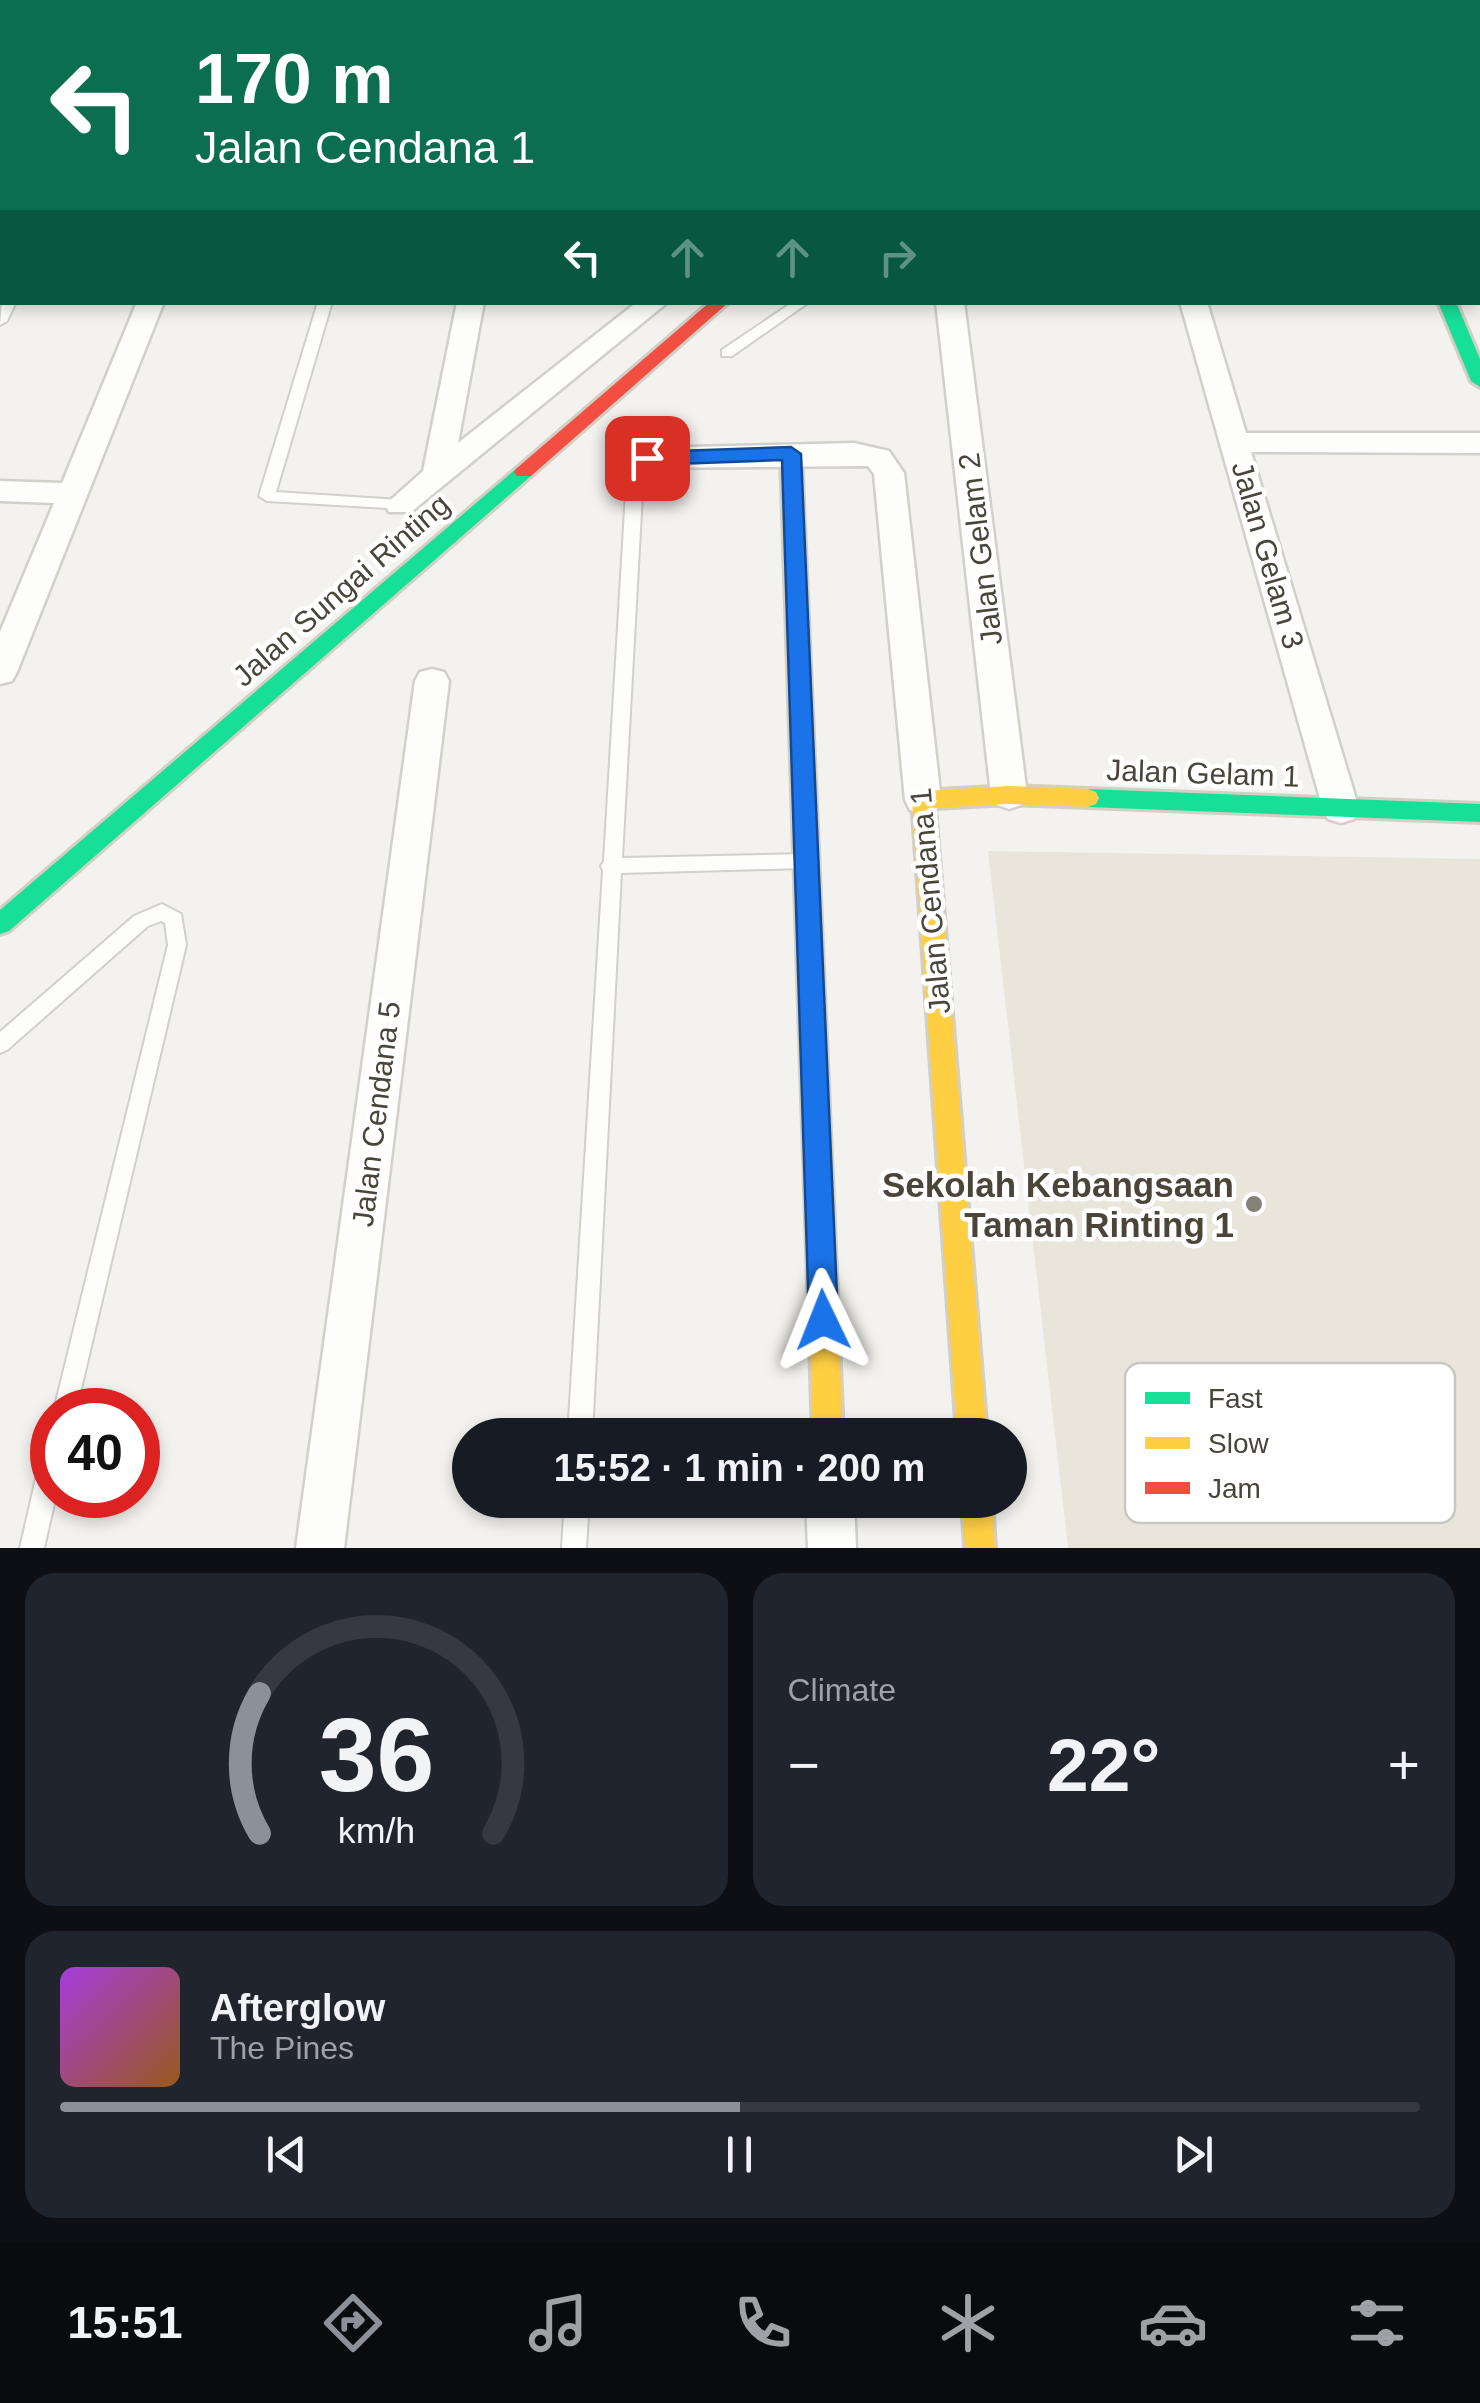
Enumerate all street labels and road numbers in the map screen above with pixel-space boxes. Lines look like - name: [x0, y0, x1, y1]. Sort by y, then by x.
- street label: Jalan Gelam 2: [952, 451, 1008, 647]
- street label: Jalan Gelam 3: [1225, 457, 1311, 653]
- street label: Jalan Sungai Rinting: [226, 487, 456, 693]
- street label: Jalan Gelam 1: [1106, 753, 1300, 793]
- street label: Jalan Cendana 1: [904, 787, 956, 1015]
- street label: Jalan Cendana 5: [346, 999, 406, 1229]

